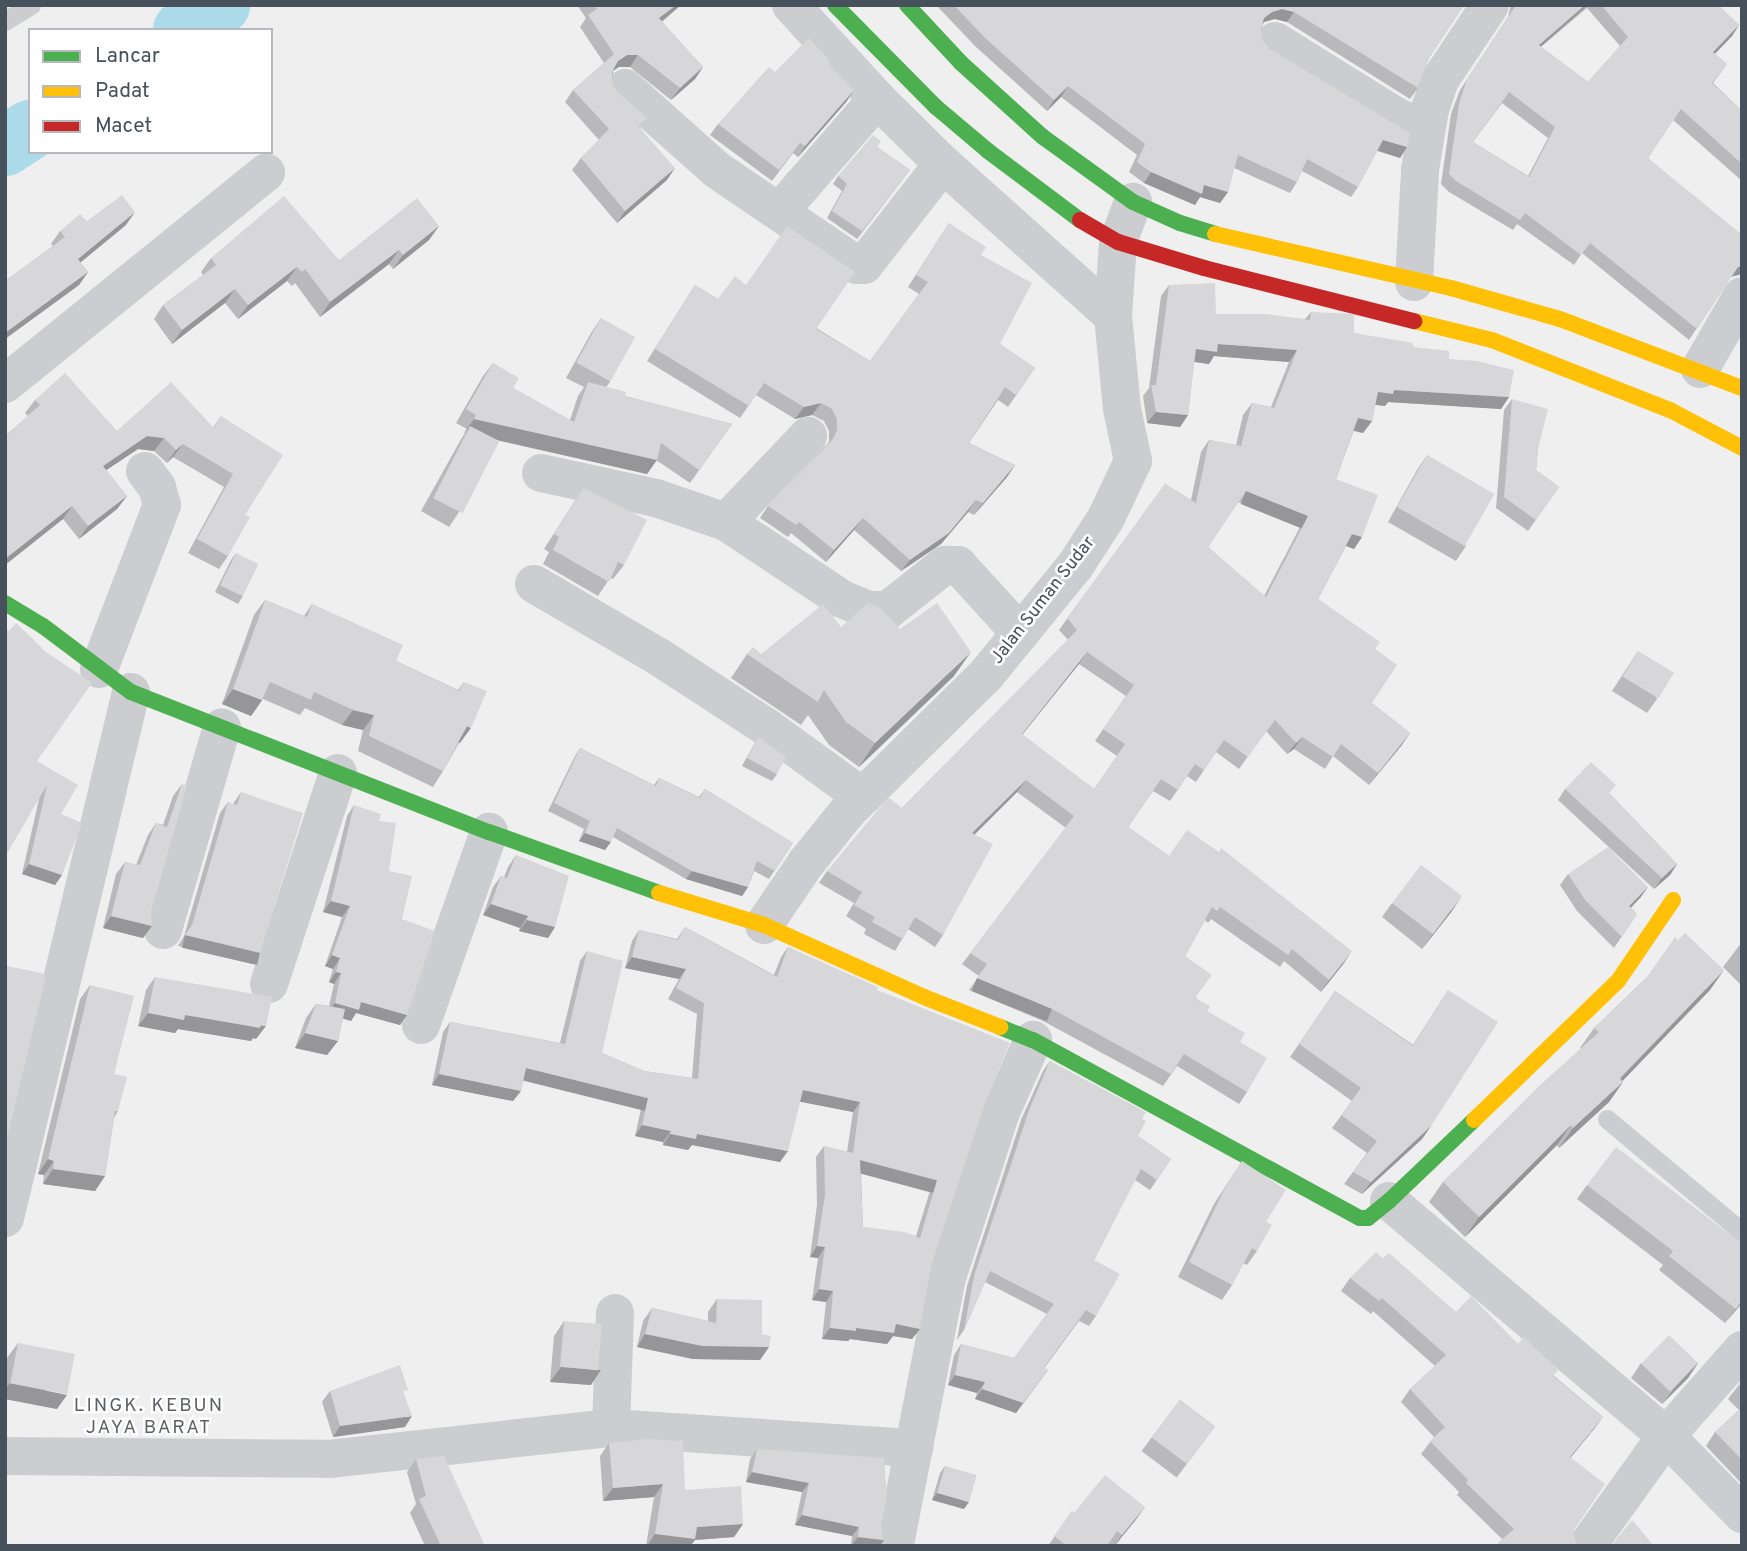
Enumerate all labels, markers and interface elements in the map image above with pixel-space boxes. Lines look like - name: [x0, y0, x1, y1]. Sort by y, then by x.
- legend: [28, 28, 273, 154]
- text: Lancar: [95, 43, 160, 70]
- text: Padat: [95, 78, 150, 105]
- text: Macet: [95, 113, 152, 140]
- street label: Jalan Suman Sudar: [987, 533, 1101, 669]
- district label: LINGK. KEBUN JAYA BARAT: [75, 1396, 223, 1440]

